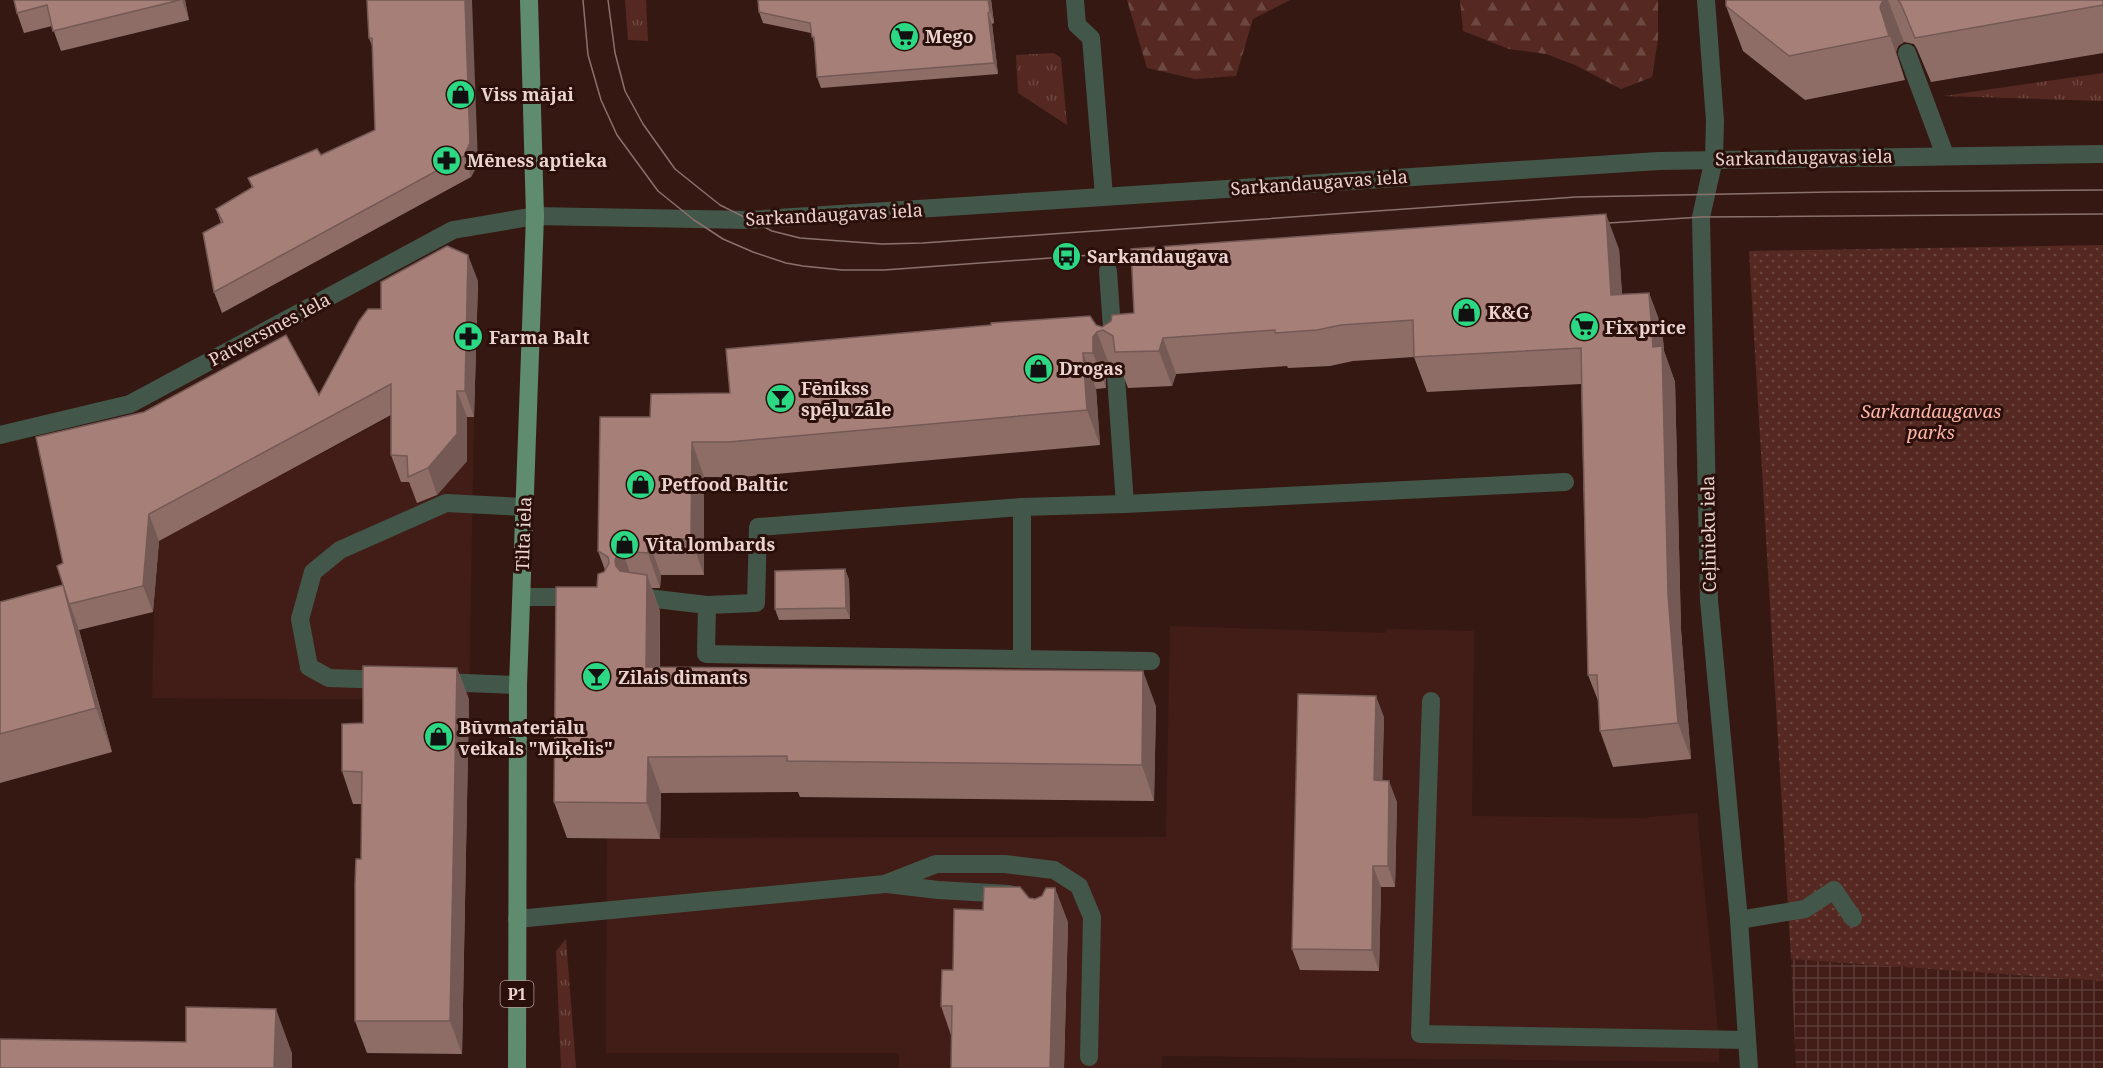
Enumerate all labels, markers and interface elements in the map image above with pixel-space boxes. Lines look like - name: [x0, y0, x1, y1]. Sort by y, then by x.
- supermarket icon: Mego: [888, 20, 920, 52]
- place label: Mego: [925, 24, 974, 48]
- shop icon: Viss mājai: [444, 78, 476, 110]
- place label: Viss mājai: [481, 82, 574, 106]
- street label: Sarkandaugavas iela: [1715, 143, 1893, 171]
- pharmacy icon: Mēness aptieka: [430, 144, 462, 176]
- place label: Mēness aptieka: [467, 148, 608, 172]
- street label: Sarkandaugavas iela: [1230, 164, 1408, 200]
- street label: Sarkandaugavas iela: [745, 197, 923, 231]
- bus stop icon: Sarkandaugava: [1050, 240, 1082, 272]
- place label: Sarkandaugava: [1087, 244, 1229, 268]
- street label: Patversmes iela: [204, 287, 334, 371]
- shop icon: K&G: [1451, 296, 1483, 328]
- place label: K&G: [1488, 300, 1530, 324]
- supermarket icon: Fix price: [1568, 311, 1600, 343]
- place label: Fix price: [1605, 315, 1686, 339]
- pharmacy icon: Farma Balt: [452, 321, 484, 353]
- place label: Farma Balt: [489, 325, 589, 349]
- shop icon: Drogas: [1022, 352, 1054, 384]
- place label: Drogas: [1059, 356, 1123, 380]
- place label: Fēnikss spēļu zāle: [801, 376, 892, 421]
- bar icon: Fēnikss spēļu zāle: [764, 382, 796, 414]
- park label: Sarkandaugavas parks: [1861, 399, 2001, 444]
- shop icon: Petfood Baltic: [624, 468, 656, 500]
- place label: Petfood Baltic: [661, 472, 788, 496]
- street label: Ceļinieku iela: [1695, 475, 1721, 593]
- street label: Tilta iela: [510, 496, 536, 572]
- shop icon: Vita lombards: [609, 528, 641, 560]
- place label: Vita lombards: [646, 532, 775, 556]
- bar icon: Zilais dimants: [581, 661, 613, 693]
- place label: Zilais dimants: [618, 665, 748, 689]
- place label: Būvmateriālu veikals "Miķelis": [459, 715, 613, 760]
- shop icon: Būvmateriālu veikals "Miķelis": [422, 721, 454, 753]
- road number: P1: [500, 981, 534, 1007]

